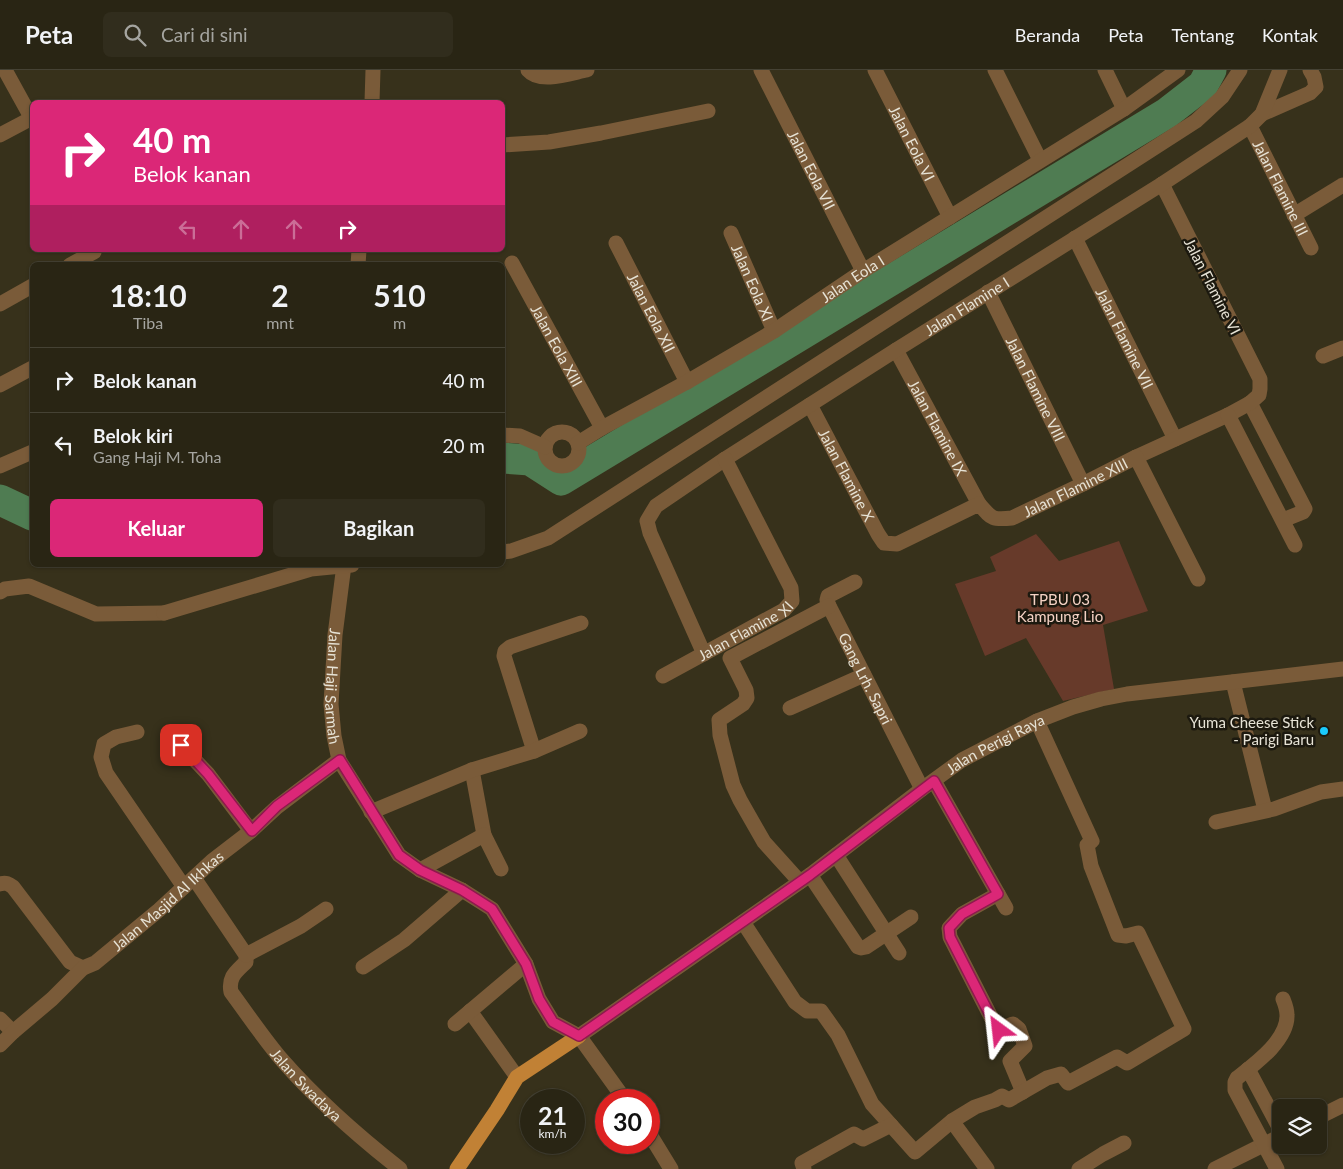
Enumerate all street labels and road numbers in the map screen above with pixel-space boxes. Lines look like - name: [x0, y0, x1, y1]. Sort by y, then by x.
- street label: Jalan Eola VI: [886, 102, 939, 184]
- street label: Jalan Eola VII: [784, 127, 839, 213]
- street label: Jalan Flamine III: [1249, 137, 1312, 239]
- street label: Jalan Flamine VI: [1181, 235, 1245, 337]
- street label: Jalan Eola XI: [728, 241, 777, 324]
- street label: Jalan Eola I: [817, 251, 887, 306]
- street label: Jalan Eola XII: [624, 270, 679, 355]
- street label: Jalan Flamine I: [921, 273, 1012, 339]
- street label: Jalan Flamine VII: [1092, 285, 1158, 392]
- street label: Jalan Eola XIII: [527, 301, 587, 390]
- street label: Jalan Flamine VIII: [1002, 334, 1069, 444]
- street label: Jalan Flamine IX: [905, 376, 971, 479]
- street label: Jalan Flamine X: [815, 426, 879, 524]
- street label: Jalan Flamine XIII: [1020, 454, 1131, 520]
- street label: Jalan Flamine XI: [695, 597, 797, 664]
- street label: Jalan Haji Sarmah: [322, 627, 345, 746]
- street label: Gang Lrh. Sapri: [835, 630, 897, 727]
- street label: Jalan Perigi Raya: [942, 710, 1047, 778]
- street label: Jalan Masjid Al Ikhkas: [108, 847, 227, 954]
- street label: Jalan Swadaya: [267, 1045, 346, 1125]

